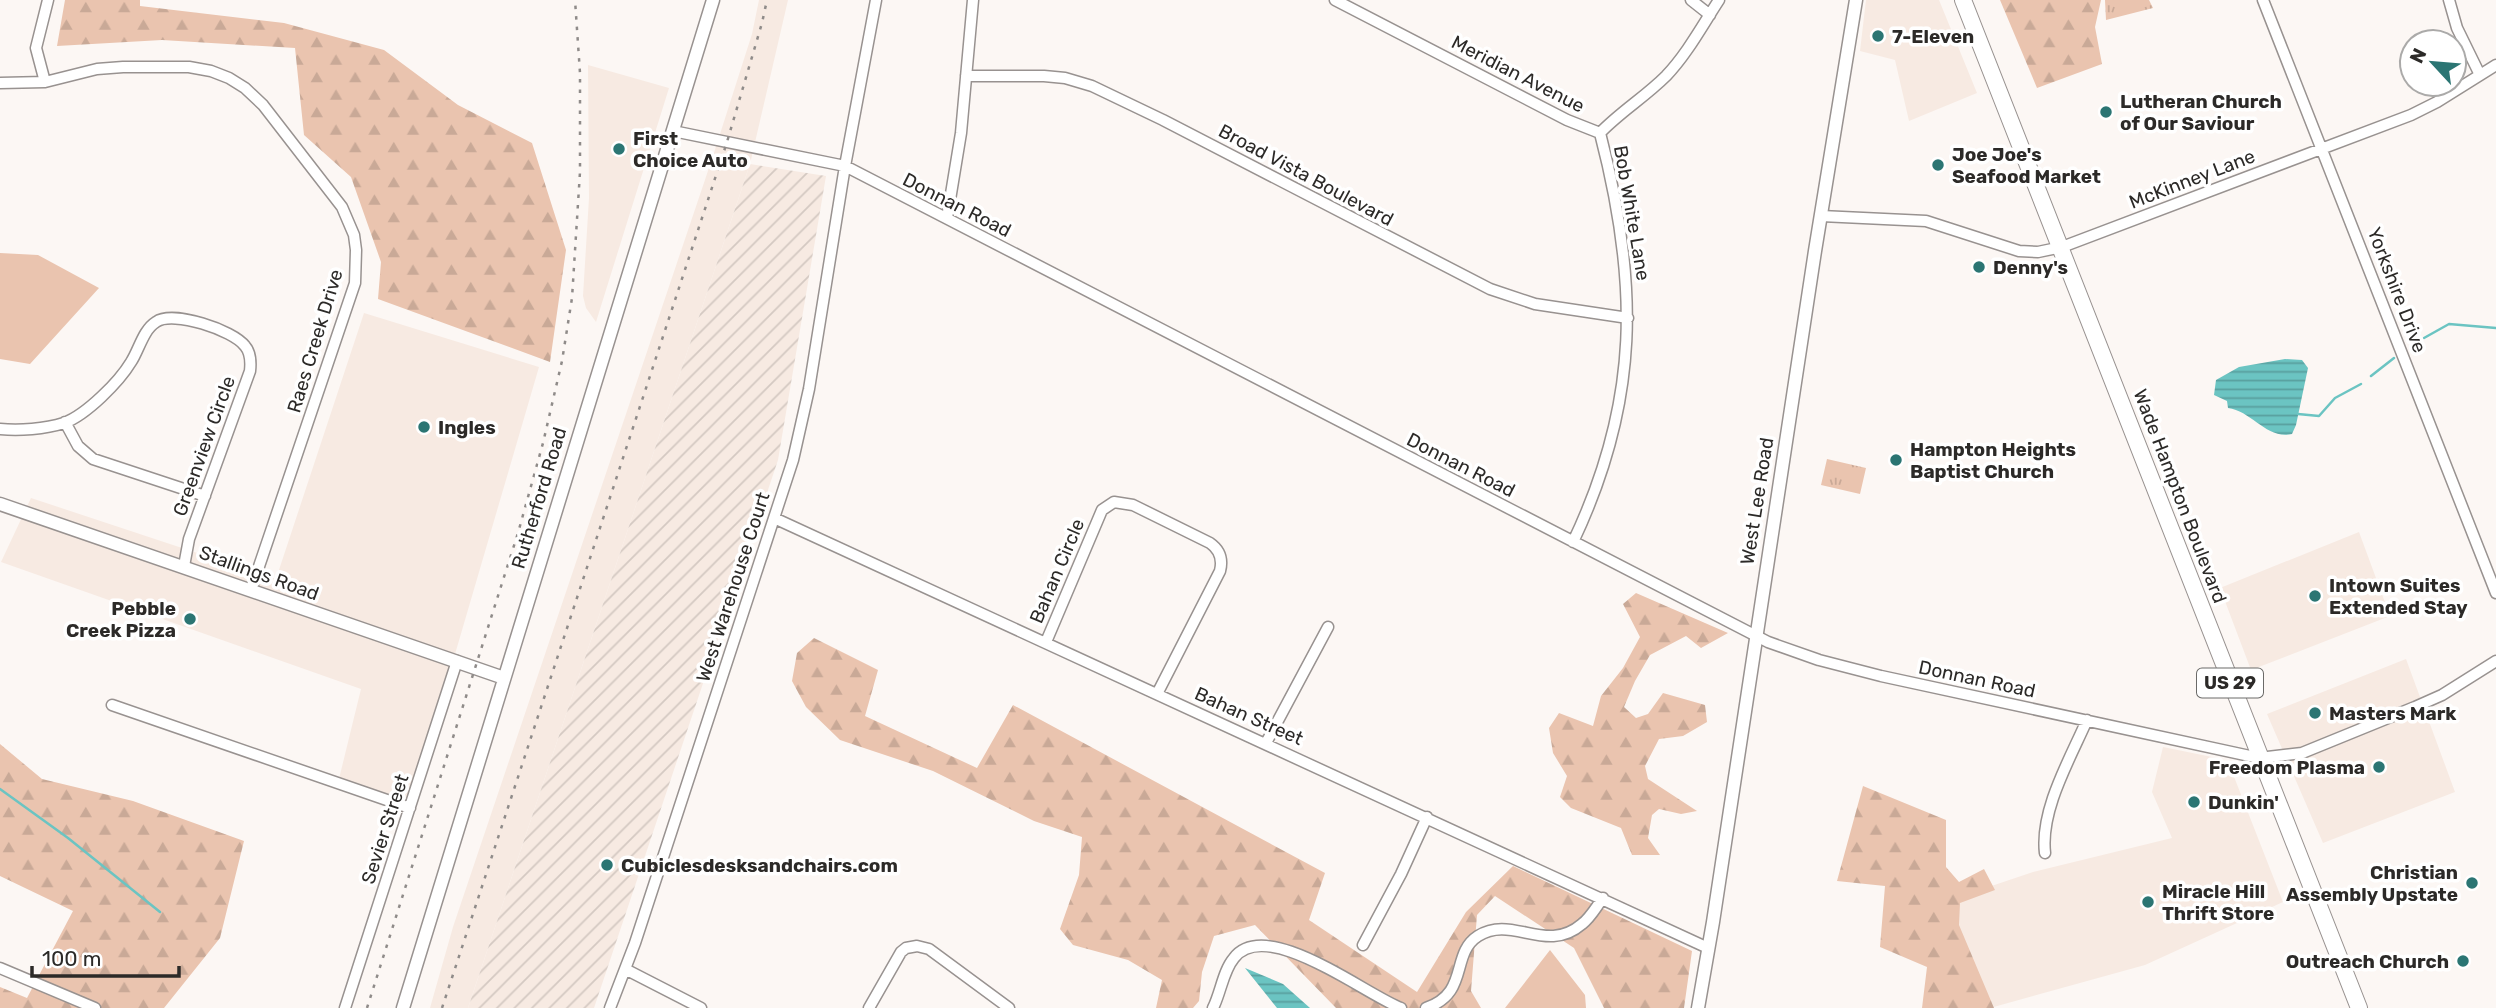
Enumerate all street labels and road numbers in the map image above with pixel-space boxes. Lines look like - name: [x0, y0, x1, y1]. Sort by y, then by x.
- street label: Meridian Avenue: [1448, 31, 1588, 117]
- street label: Broad Vista Boulevard: [1215, 119, 1397, 231]
- street label: Bob White Lane: [1609, 144, 1655, 282]
- street label: McKinney Lane: [2126, 144, 2258, 214]
- street label: Donnan Road: [899, 168, 1015, 242]
- street label: Yorkshire Drive: [2363, 224, 2431, 356]
- street label: Raes Creek Drive: [282, 266, 348, 416]
- street label: Greenview Circle: [168, 373, 240, 519]
- street label: Wade Hampton Boulevard: [2129, 386, 2231, 606]
- street label: Rutherford Road: [507, 424, 571, 572]
- street label: Donnan Road: [1403, 428, 1519, 502]
- street label: West Lee Road: [1736, 436, 1778, 566]
- street label: West Warehouse Court: [691, 489, 775, 685]
- street label: Bahan Circle: [1025, 515, 1089, 627]
- street label: Stallings Road: [196, 541, 322, 605]
- street label: Donnan Road: [1917, 655, 2037, 703]
- road number: US 29: [2197, 668, 2263, 698]
- street label: Bahan Street: [1191, 682, 1307, 750]
- street label: Sevier Street: [356, 771, 414, 887]

